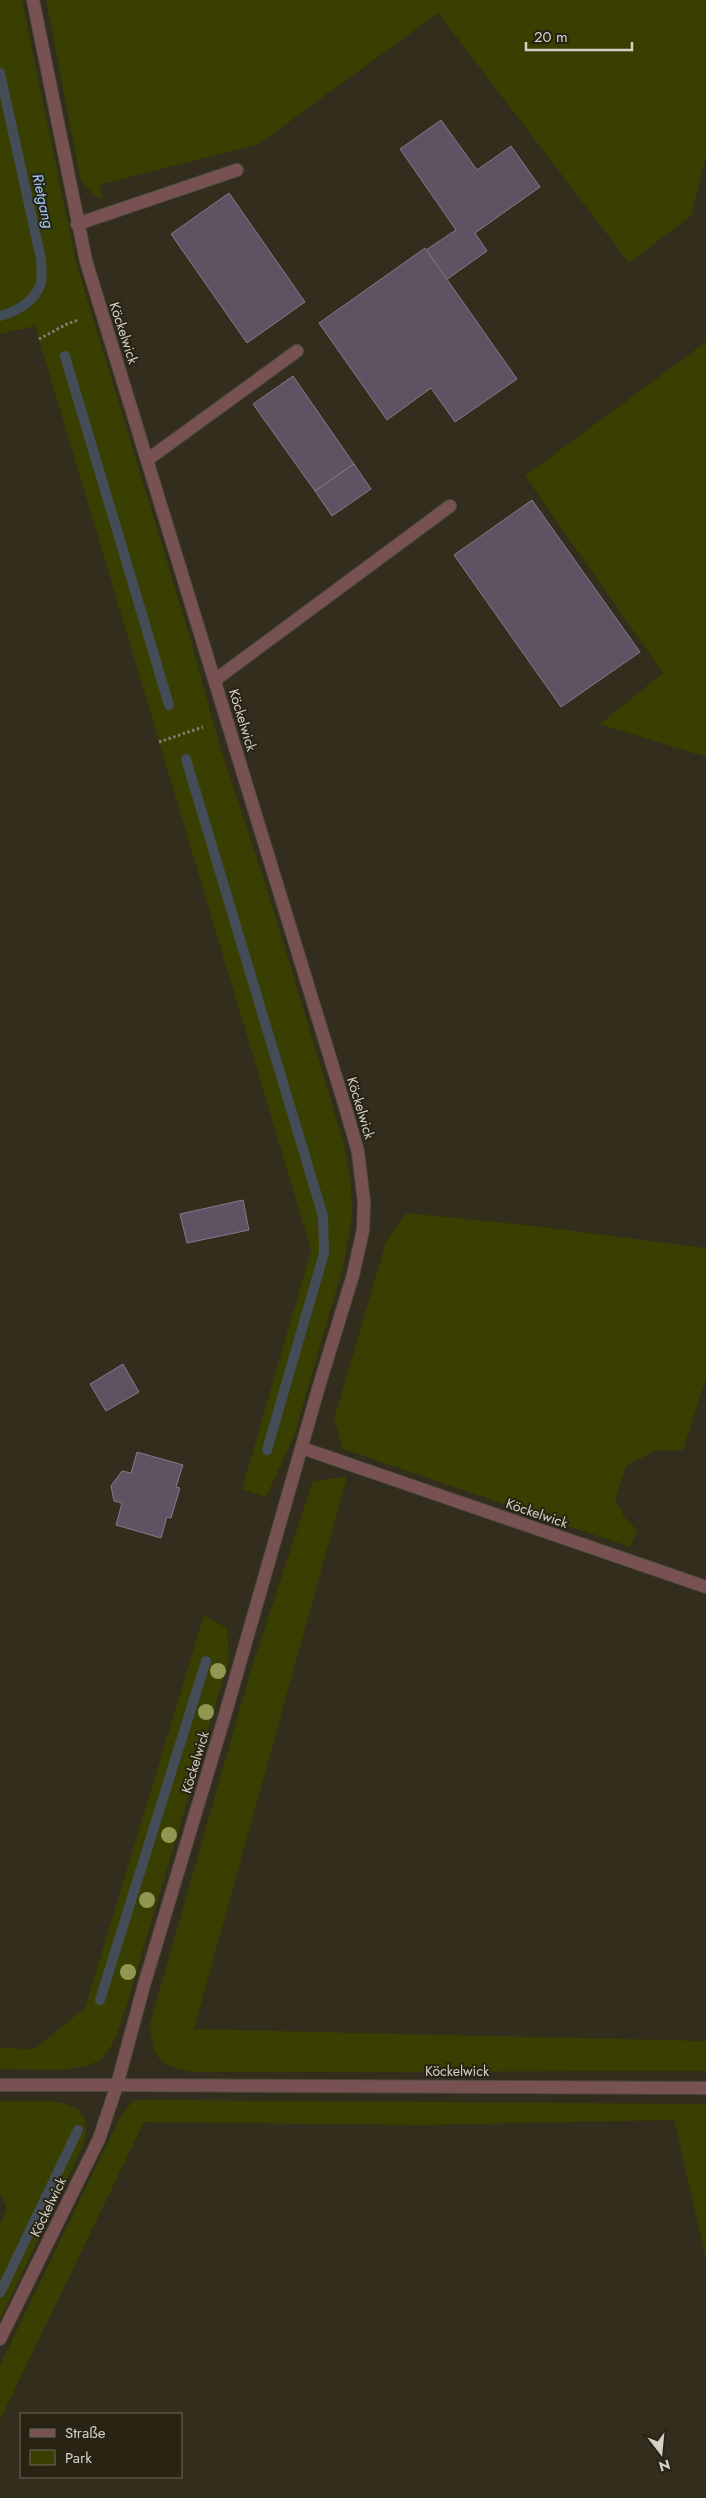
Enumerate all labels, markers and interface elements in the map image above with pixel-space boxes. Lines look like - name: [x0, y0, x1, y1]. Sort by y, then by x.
- scale bar: [526, 20, 632, 52]
- text: 20 m: [534, 26, 568, 48]
- water label: Rietgang: [26, 172, 60, 231]
- street label: Köckelwick: [105, 299, 144, 367]
- street label: Köckelwick: [224, 686, 262, 754]
- street label: Köckelwick: [342, 1074, 380, 1142]
- street label: Köckelwick: [503, 1493, 571, 1533]
- street label: Köckelwick: [176, 1728, 214, 1796]
- street label: Köckelwick: [425, 2061, 490, 2081]
- street label: Köckelwick: [25, 2173, 71, 2240]
- legend: [20, 2413, 182, 2478]
- text: Straße: [65, 2422, 106, 2444]
- north arrow: [636, 2428, 686, 2478]
- text: Park: [65, 2447, 92, 2469]
- text: N: [656, 2454, 673, 2477]

